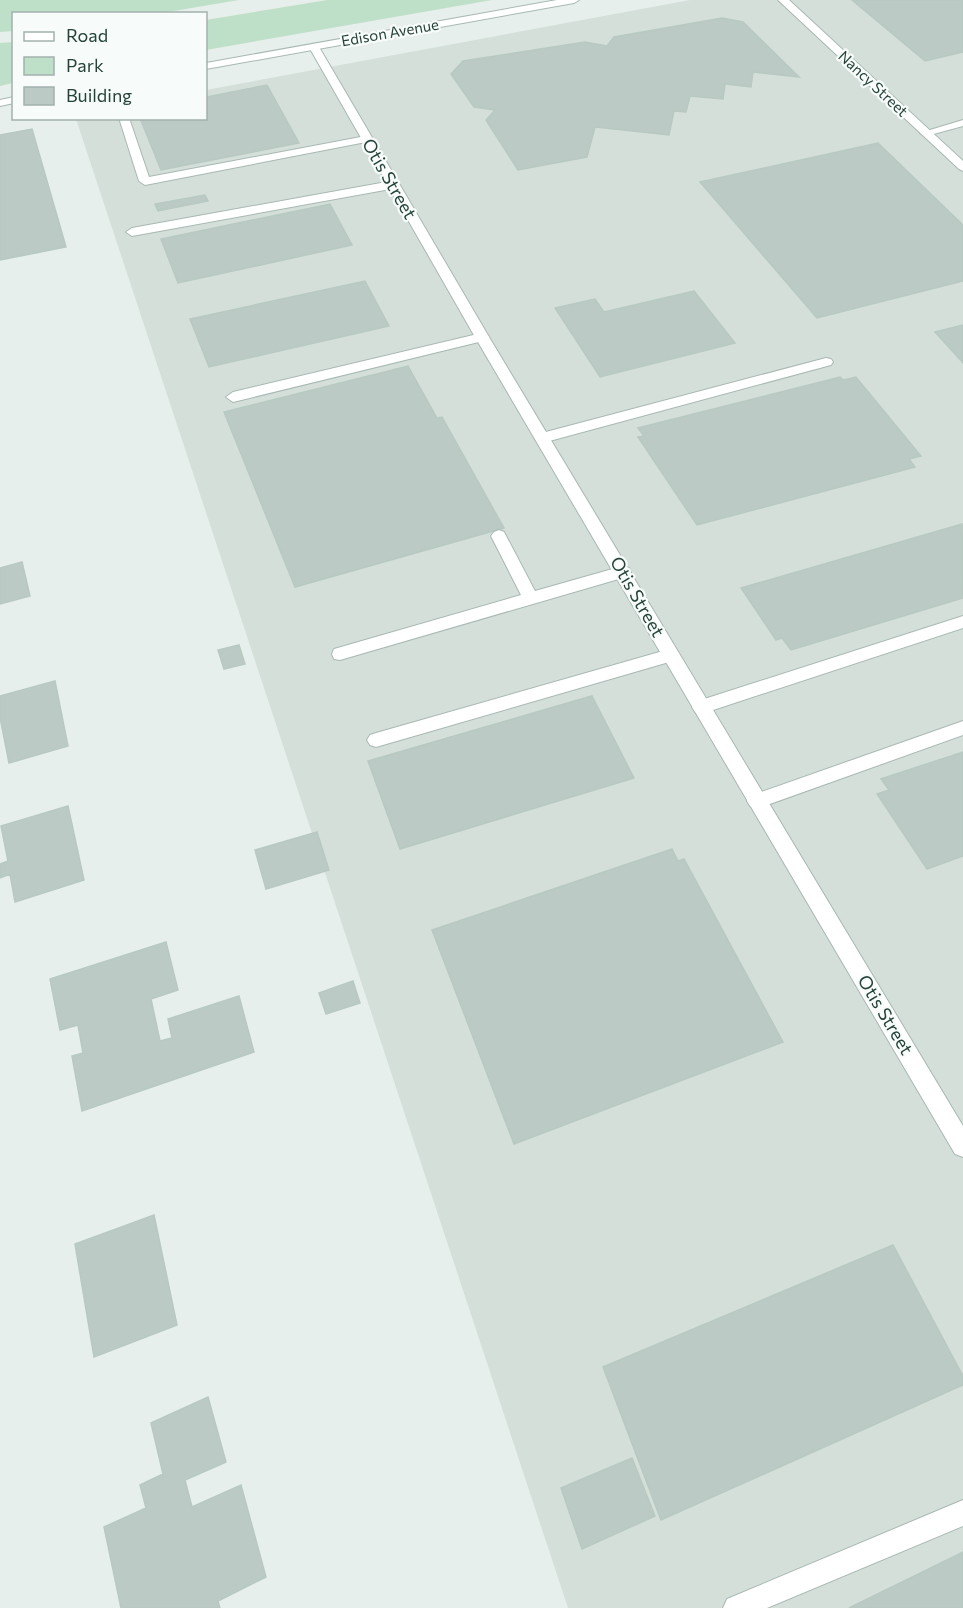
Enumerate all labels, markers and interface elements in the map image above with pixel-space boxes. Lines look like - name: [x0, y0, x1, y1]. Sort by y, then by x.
- legend: [12, 12, 207, 120]
- street label: Edison Avenue: [340, 15, 440, 49]
- text: Road: [66, 24, 108, 46]
- street label: Nancy Street: [835, 47, 912, 120]
- text: Park: [66, 54, 104, 76]
- text: Building: [66, 84, 132, 106]
- street label: Otis Street: [358, 134, 422, 223]
- street label: Otis Street: [606, 552, 670, 641]
- street label: Otis Street: [853, 971, 918, 1058]

